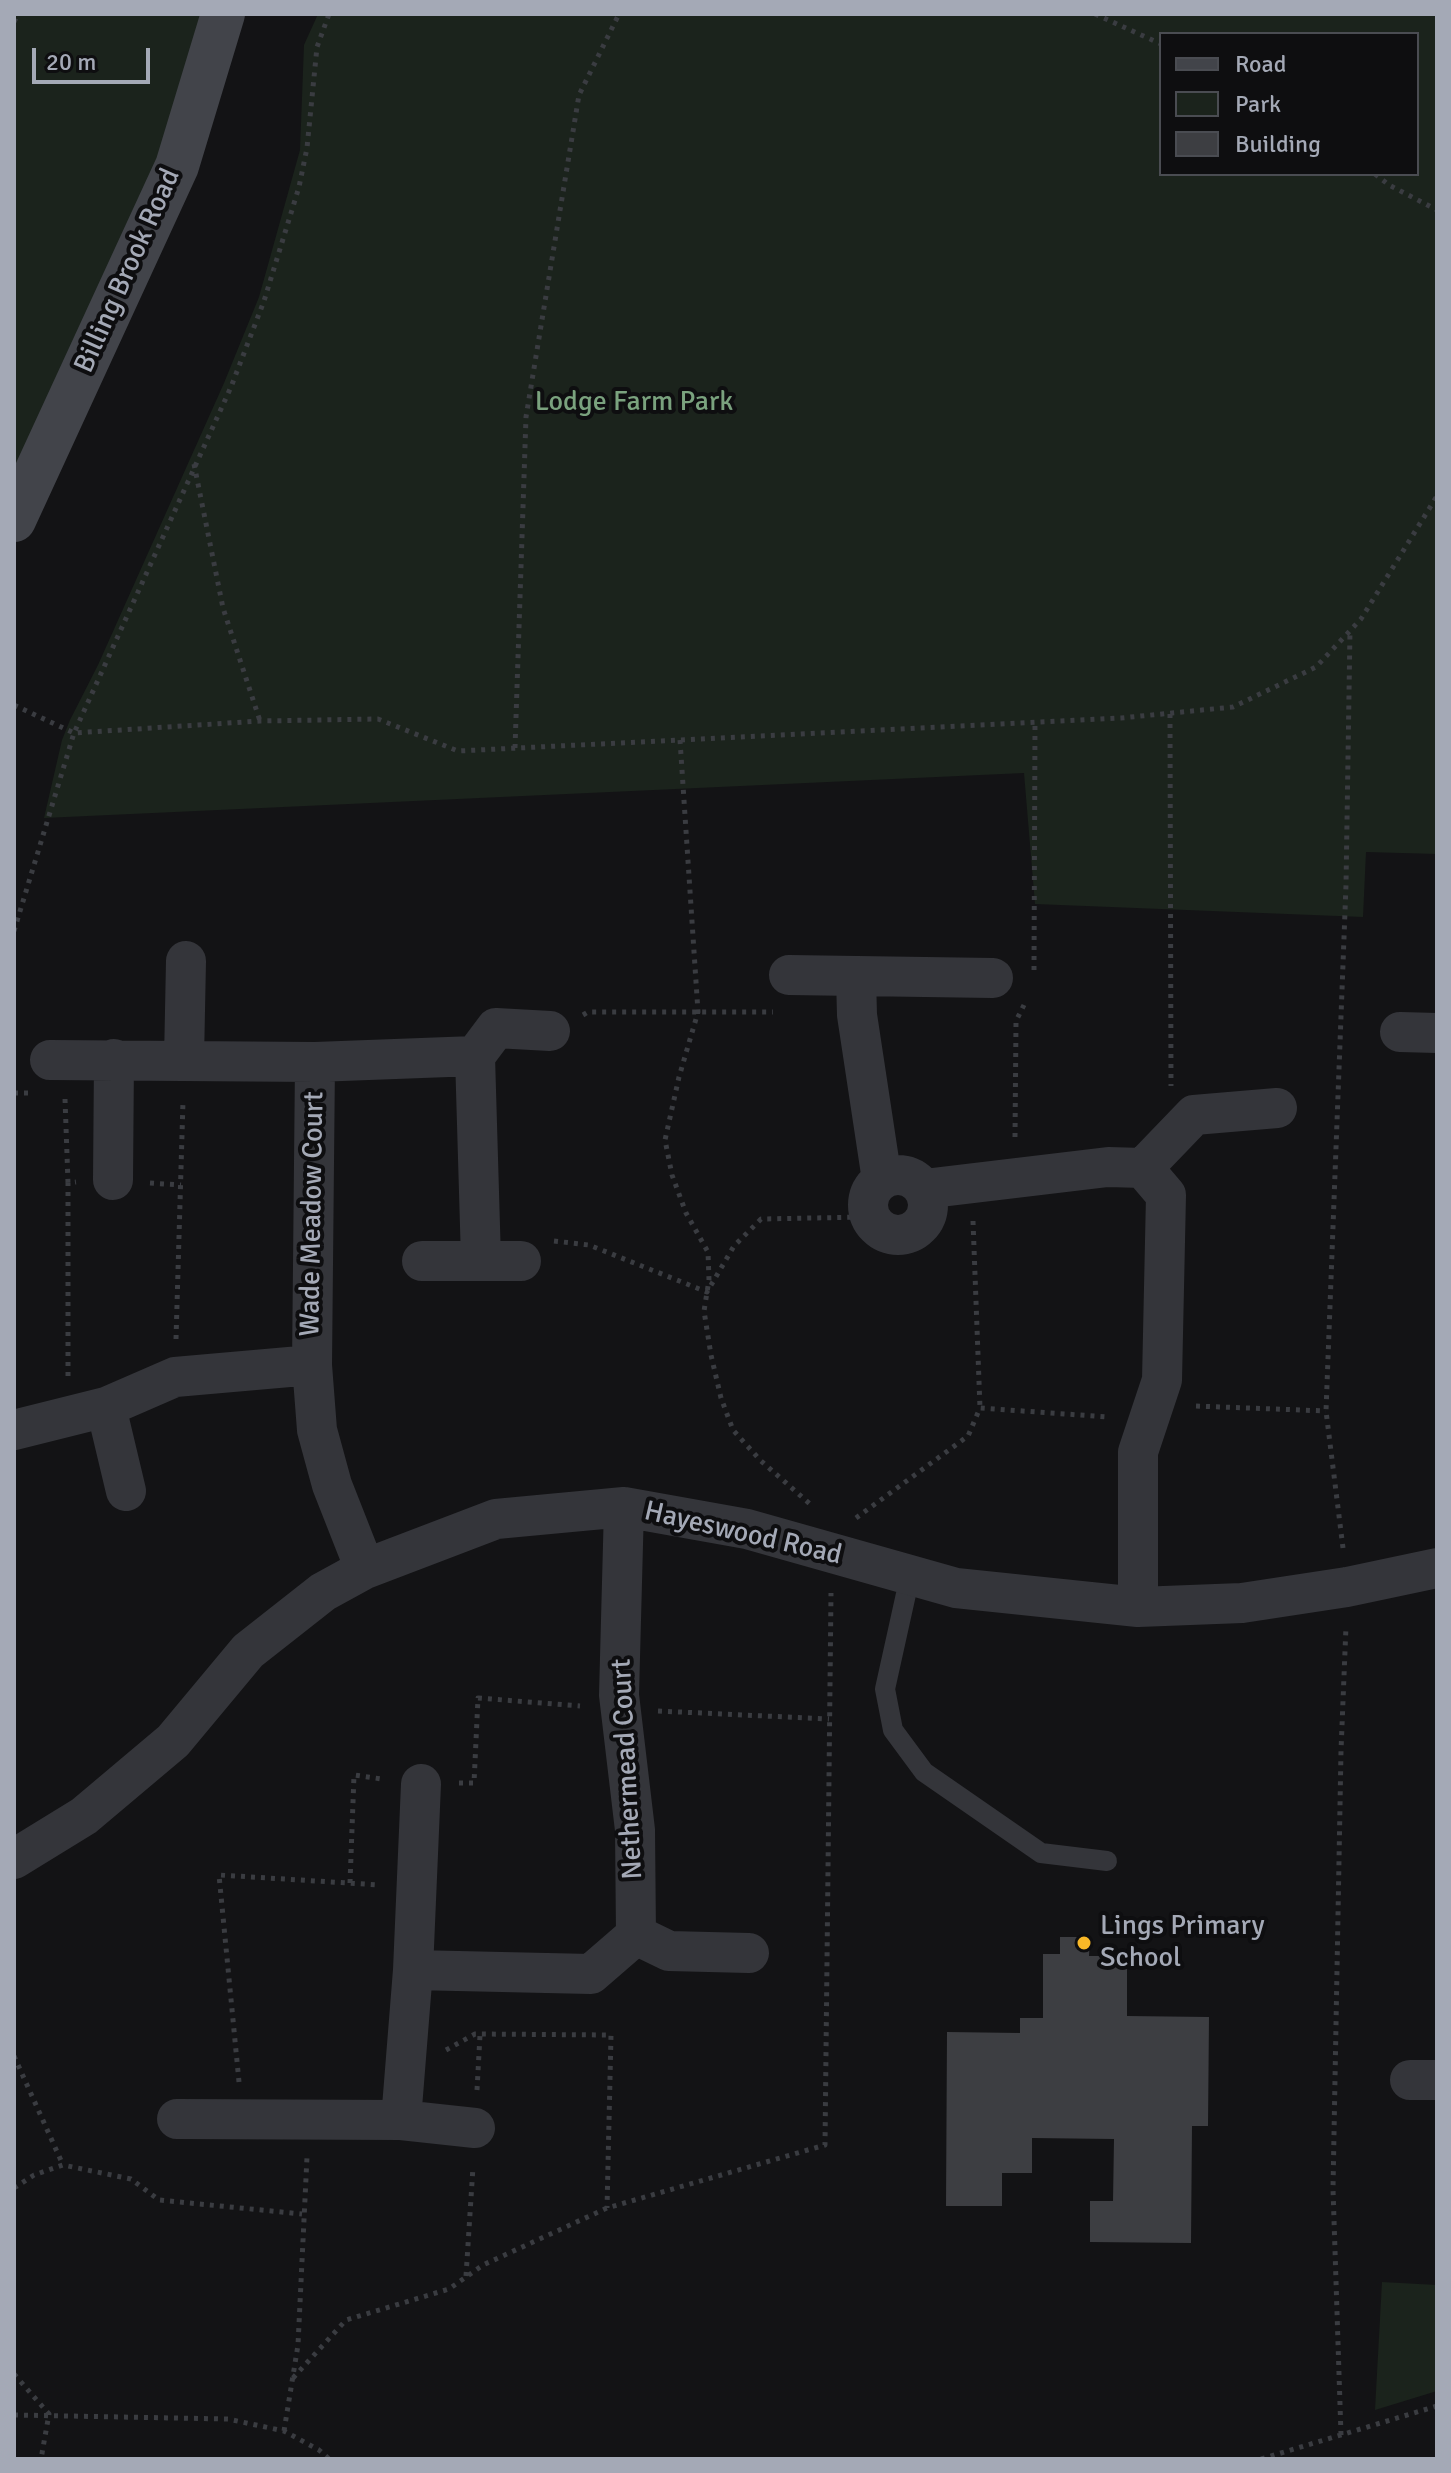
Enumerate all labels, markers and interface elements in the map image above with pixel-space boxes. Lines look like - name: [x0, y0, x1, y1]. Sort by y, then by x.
- scale bar: [36, 32, 154, 82]
- legend: [1159, 32, 1419, 176]
- text: 20 m: [46, 47, 96, 77]
- text: Road: [1235, 49, 1286, 79]
- text: Park: [1235, 89, 1281, 119]
- text: Building: [1235, 129, 1321, 159]
- street label: Billing Brook Road: [68, 164, 188, 378]
- park label: Lodge Farm Park: [535, 386, 733, 420]
- street label: Wade Meadow Court: [294, 1091, 332, 1337]
- street label: Hayeswood Road: [641, 1495, 845, 1573]
- street label: Nethermead Court: [605, 1658, 651, 1880]
- place label: Lings Primary School: [1100, 1910, 1265, 1976]
- marker: Lings Primary School: [1075, 1934, 1093, 1952]

